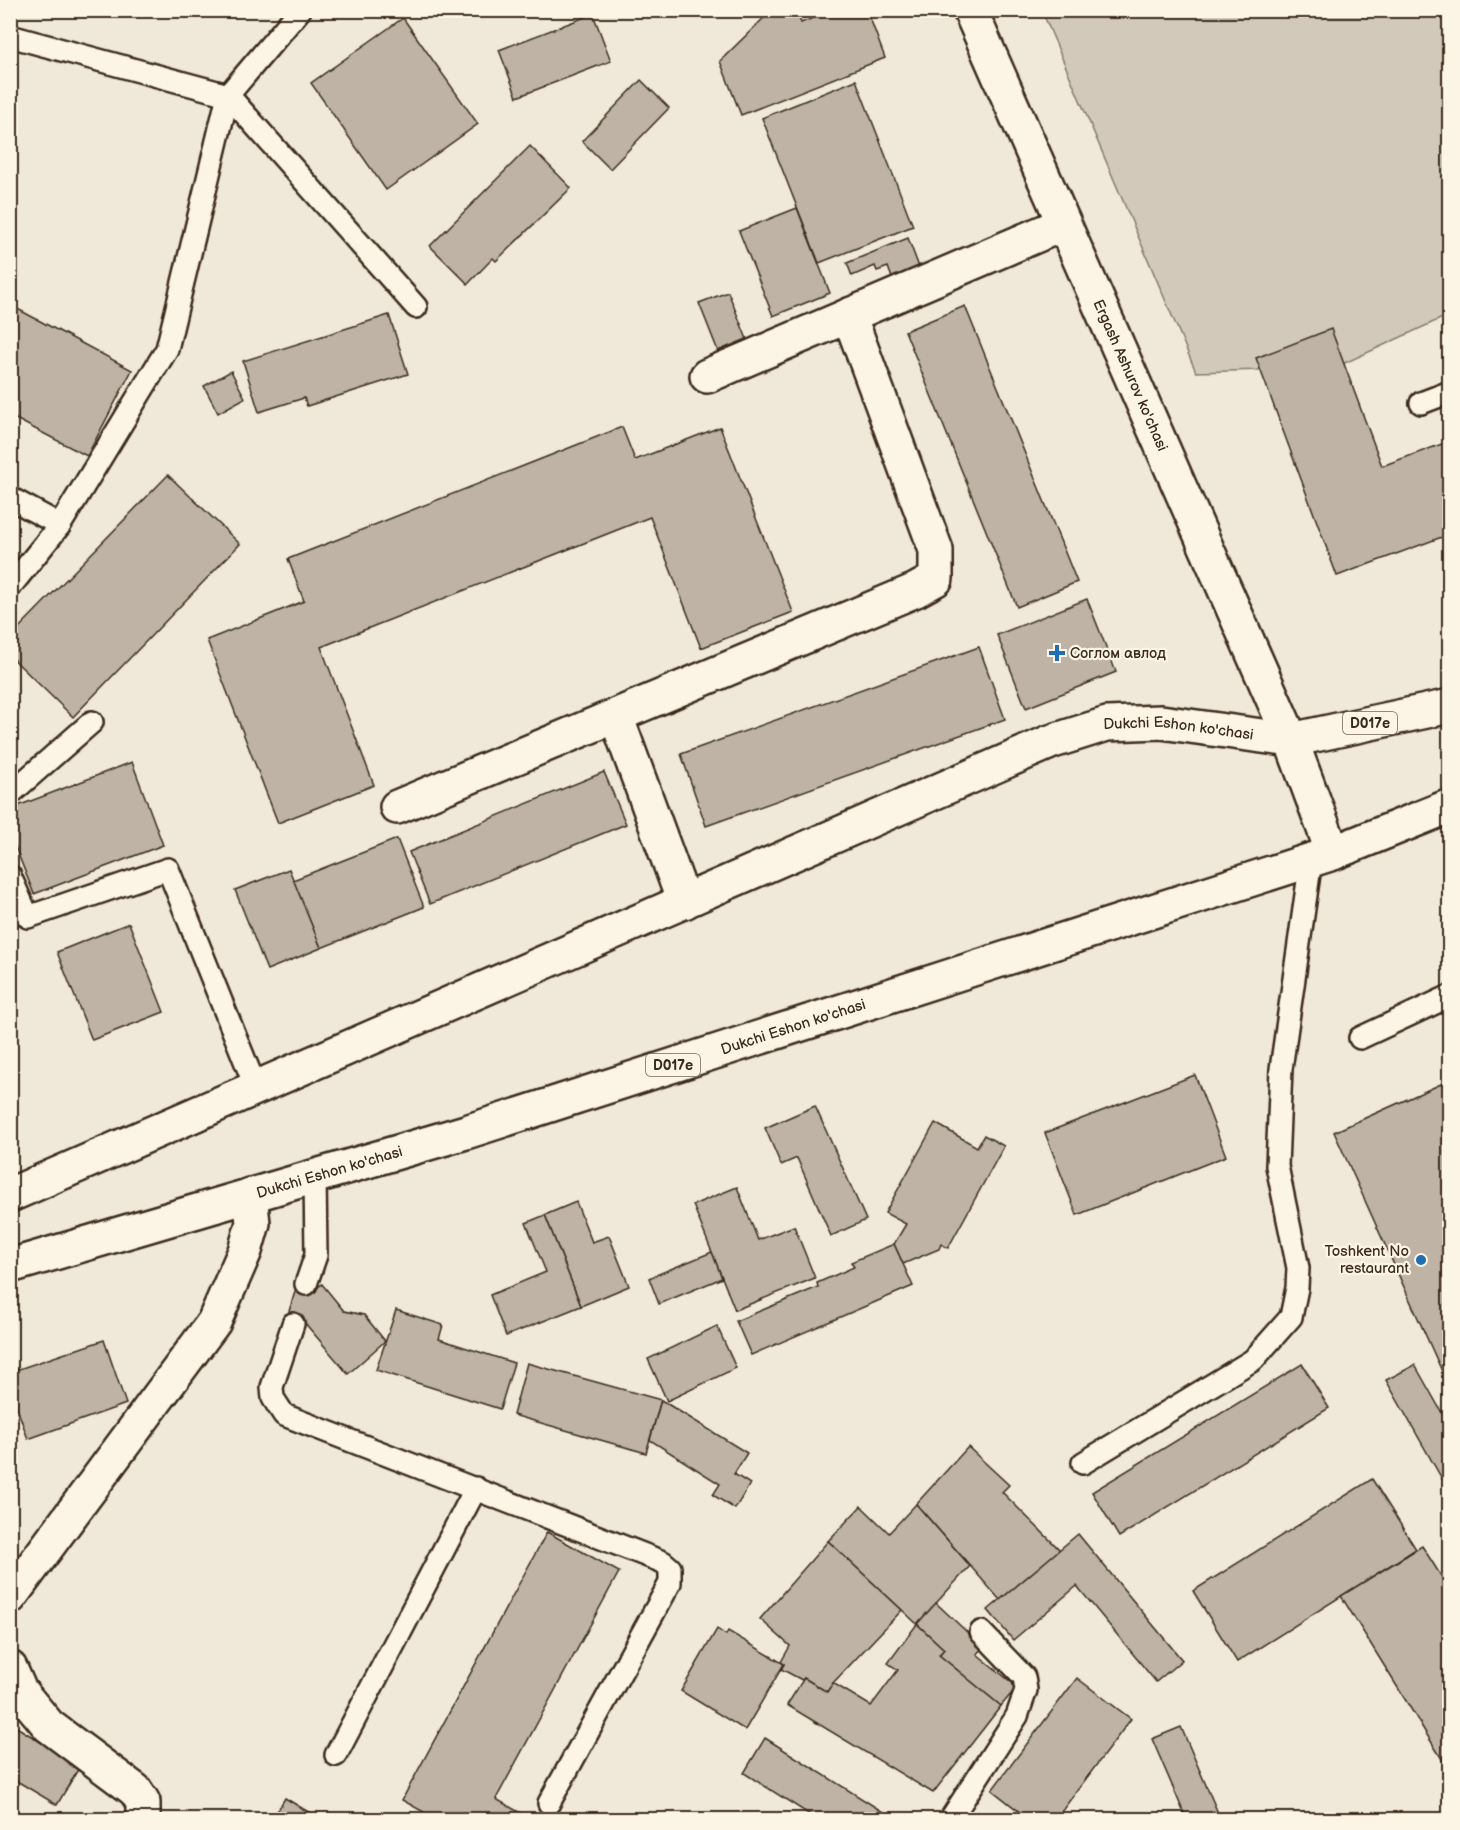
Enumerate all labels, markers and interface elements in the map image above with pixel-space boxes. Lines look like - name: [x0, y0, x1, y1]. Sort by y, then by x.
- street label: Ergash Ashurov ko'chasi: [1088, 297, 1172, 454]
- marker: Соглом авлод: [1048, 644, 1066, 662]
- place label: Соглом авлод: [1070, 644, 1166, 663]
- road number: D017e: [1343, 712, 1397, 734]
- street label: Dukchi Eshon ko'chasi: [1103, 713, 1255, 745]
- street label: Dukchi Eshon ko'chasi: [718, 995, 868, 1059]
- road number: D017e: [646, 1054, 700, 1076]
- street label: Dukchi Eshon ko'chasi: [254, 1142, 405, 1203]
- place label: Toshkent No restaurant: [1324, 1242, 1409, 1278]
- marker: Toshkent No restaurant: [1414, 1253, 1428, 1267]

